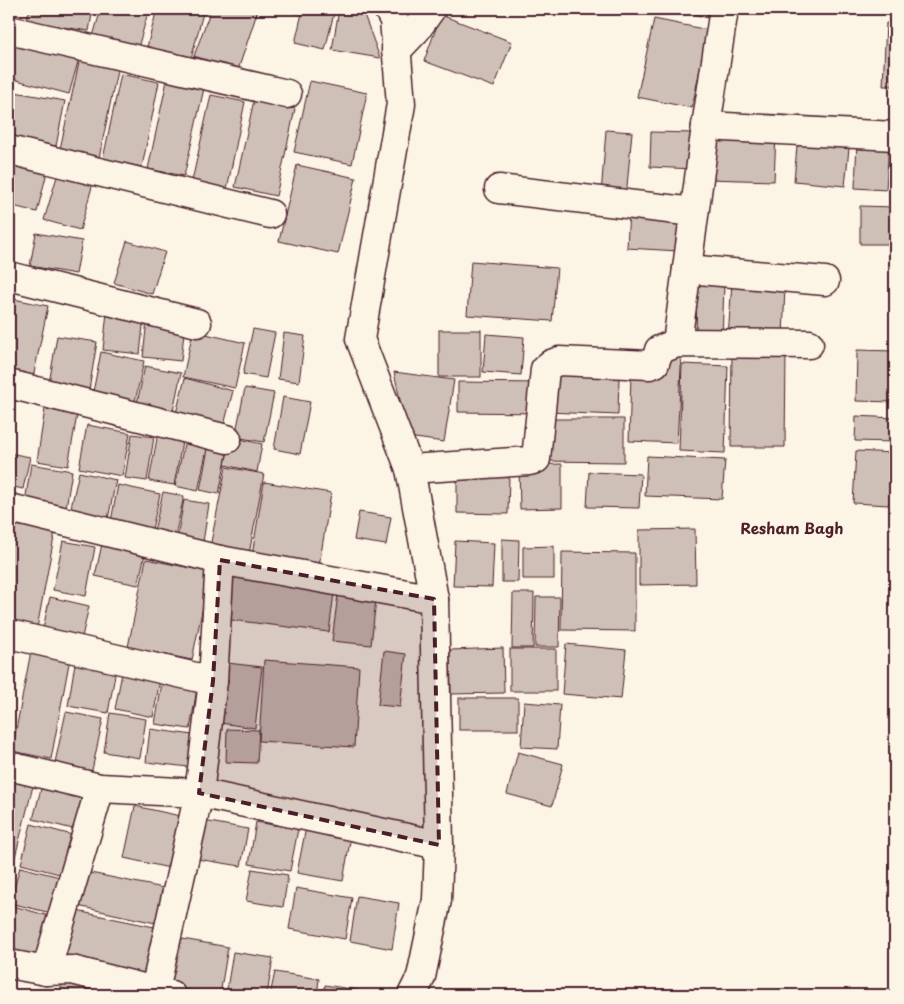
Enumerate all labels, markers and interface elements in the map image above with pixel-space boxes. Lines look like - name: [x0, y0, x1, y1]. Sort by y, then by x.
- district label: Resham Bagh: [740, 516, 844, 539]

